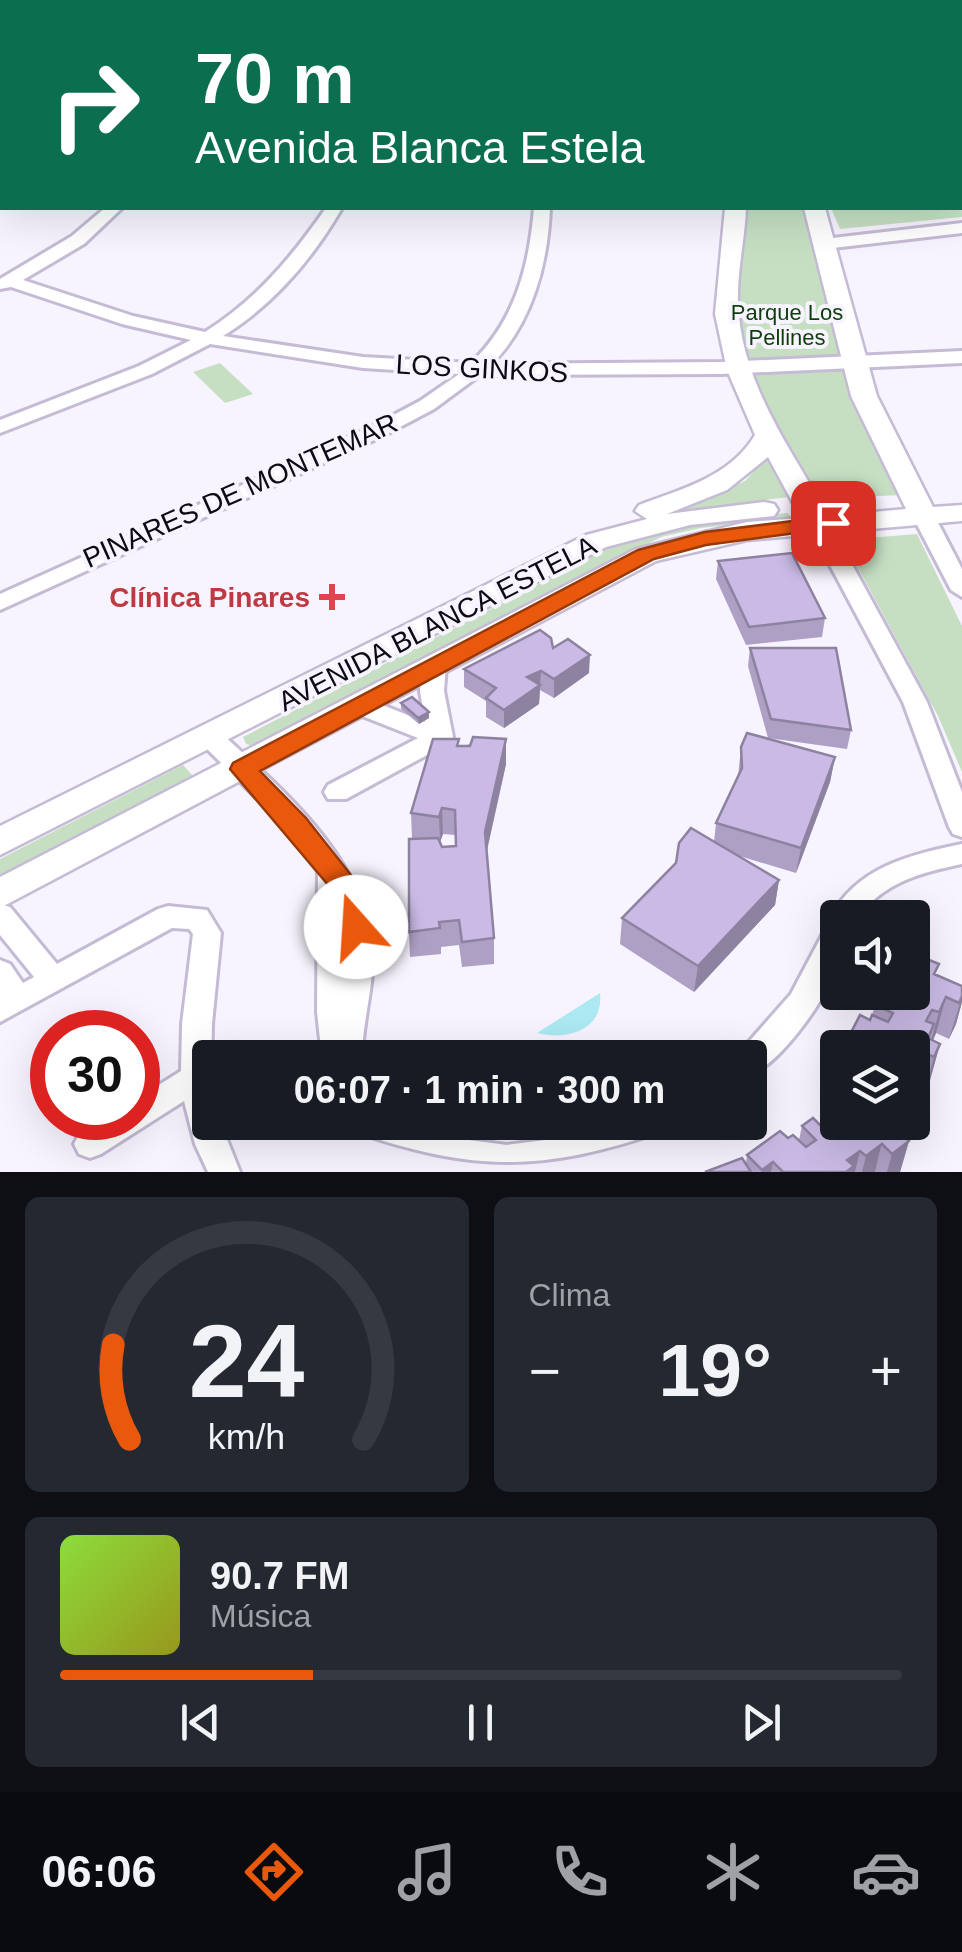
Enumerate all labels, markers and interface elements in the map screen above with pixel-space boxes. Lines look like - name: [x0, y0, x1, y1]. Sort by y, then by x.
- icon: right: [30, 40, 160, 170]
- text: 70 m: [195, 40, 355, 118]
- text: Avenida Blanca Estela: [195, 122, 644, 173]
- park label: Parque Los Pellines: [731, 300, 843, 350]
- street label: LOS GINKOS: [395, 349, 569, 388]
- street label: PINARES DE MONTEMAR: [78, 407, 402, 574]
- pin: [791, 481, 876, 566]
- icon: arrive: [806, 496, 861, 551]
- street label: AVENIDA BLANCA ESTELA: [273, 529, 602, 717]
- place label: Clínica Pinares: [109, 582, 310, 613]
- marker: Clínica Pinares: [319, 584, 345, 610]
- position arrow: [304, 875, 408, 979]
- map controls: [820, 900, 930, 1140]
- button: sound: [820, 900, 930, 1010]
- speed limit sign: 30: [30, 1010, 160, 1140]
- button: layers: [820, 1030, 930, 1140]
- text: 06:07 · 1 min · 300 m: [294, 1069, 665, 1111]
- text: Clima: [529, 1277, 610, 1313]
- text: 24: [189, 1303, 305, 1419]
- text: 19°: [659, 1328, 772, 1412]
- text: −: [529, 1340, 561, 1402]
- text: +: [870, 1340, 902, 1402]
- text: km/h: [208, 1417, 285, 1457]
- text: 90.7 FM: [210, 1555, 349, 1597]
- text: Música: [210, 1598, 311, 1634]
- icon: previous: [173, 1695, 228, 1750]
- icon: pause: [453, 1695, 508, 1750]
- icon: next: [734, 1695, 789, 1750]
- icon: directions: [239, 1837, 309, 1907]
- icon: music: [392, 1837, 462, 1907]
- icon: phone: [545, 1837, 615, 1907]
- icon: climate: [698, 1837, 768, 1907]
- icon: car: [851, 1837, 921, 1907]
- text: 06:06: [41, 1846, 157, 1897]

